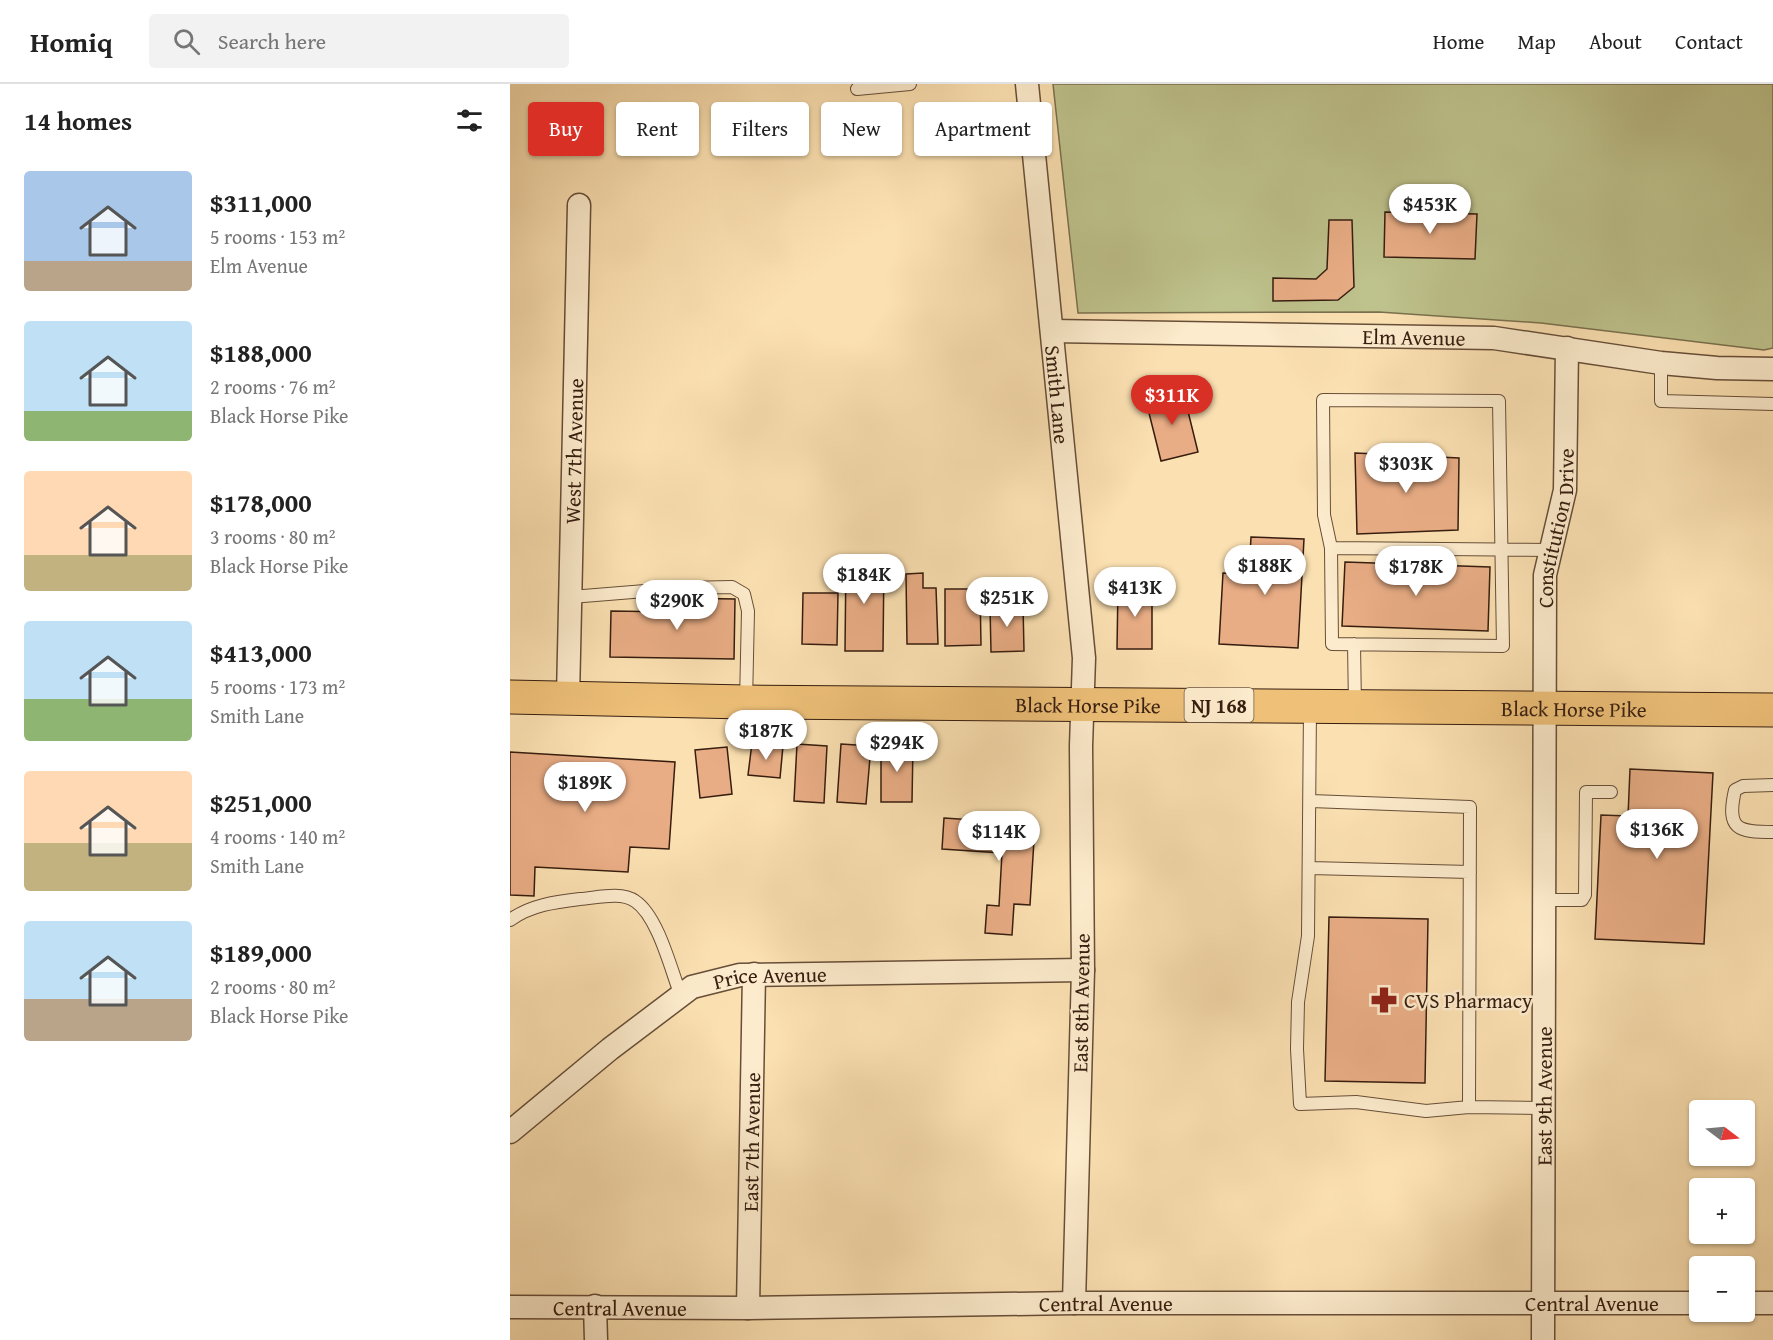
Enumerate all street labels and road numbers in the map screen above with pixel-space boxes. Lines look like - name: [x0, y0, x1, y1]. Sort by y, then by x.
- street label: Elm Avenue: [1362, 320, 1466, 353]
- street label: Smith Lane: [1038, 344, 1078, 445]
- street label: West 7th Avenue: [556, 378, 591, 524]
- street label: Constitution Drive: [1529, 448, 1581, 608]
- road number: NJ 168: [1184, 688, 1254, 722]
- street label: Black Horse Pike: [1015, 689, 1161, 721]
- street label: Black Horse Pike: [1501, 692, 1647, 725]
- street label: East 8th Avenue: [1064, 933, 1098, 1073]
- street label: Price Avenue: [710, 958, 827, 997]
- street label: East 9th Avenue: [1528, 1026, 1559, 1166]
- street label: East 7th Avenue: [734, 1072, 768, 1212]
- street label: Central Avenue: [1039, 1288, 1173, 1319]
- street label: Central Avenue: [1525, 1288, 1659, 1319]
- street label: Central Avenue: [553, 1292, 687, 1323]

